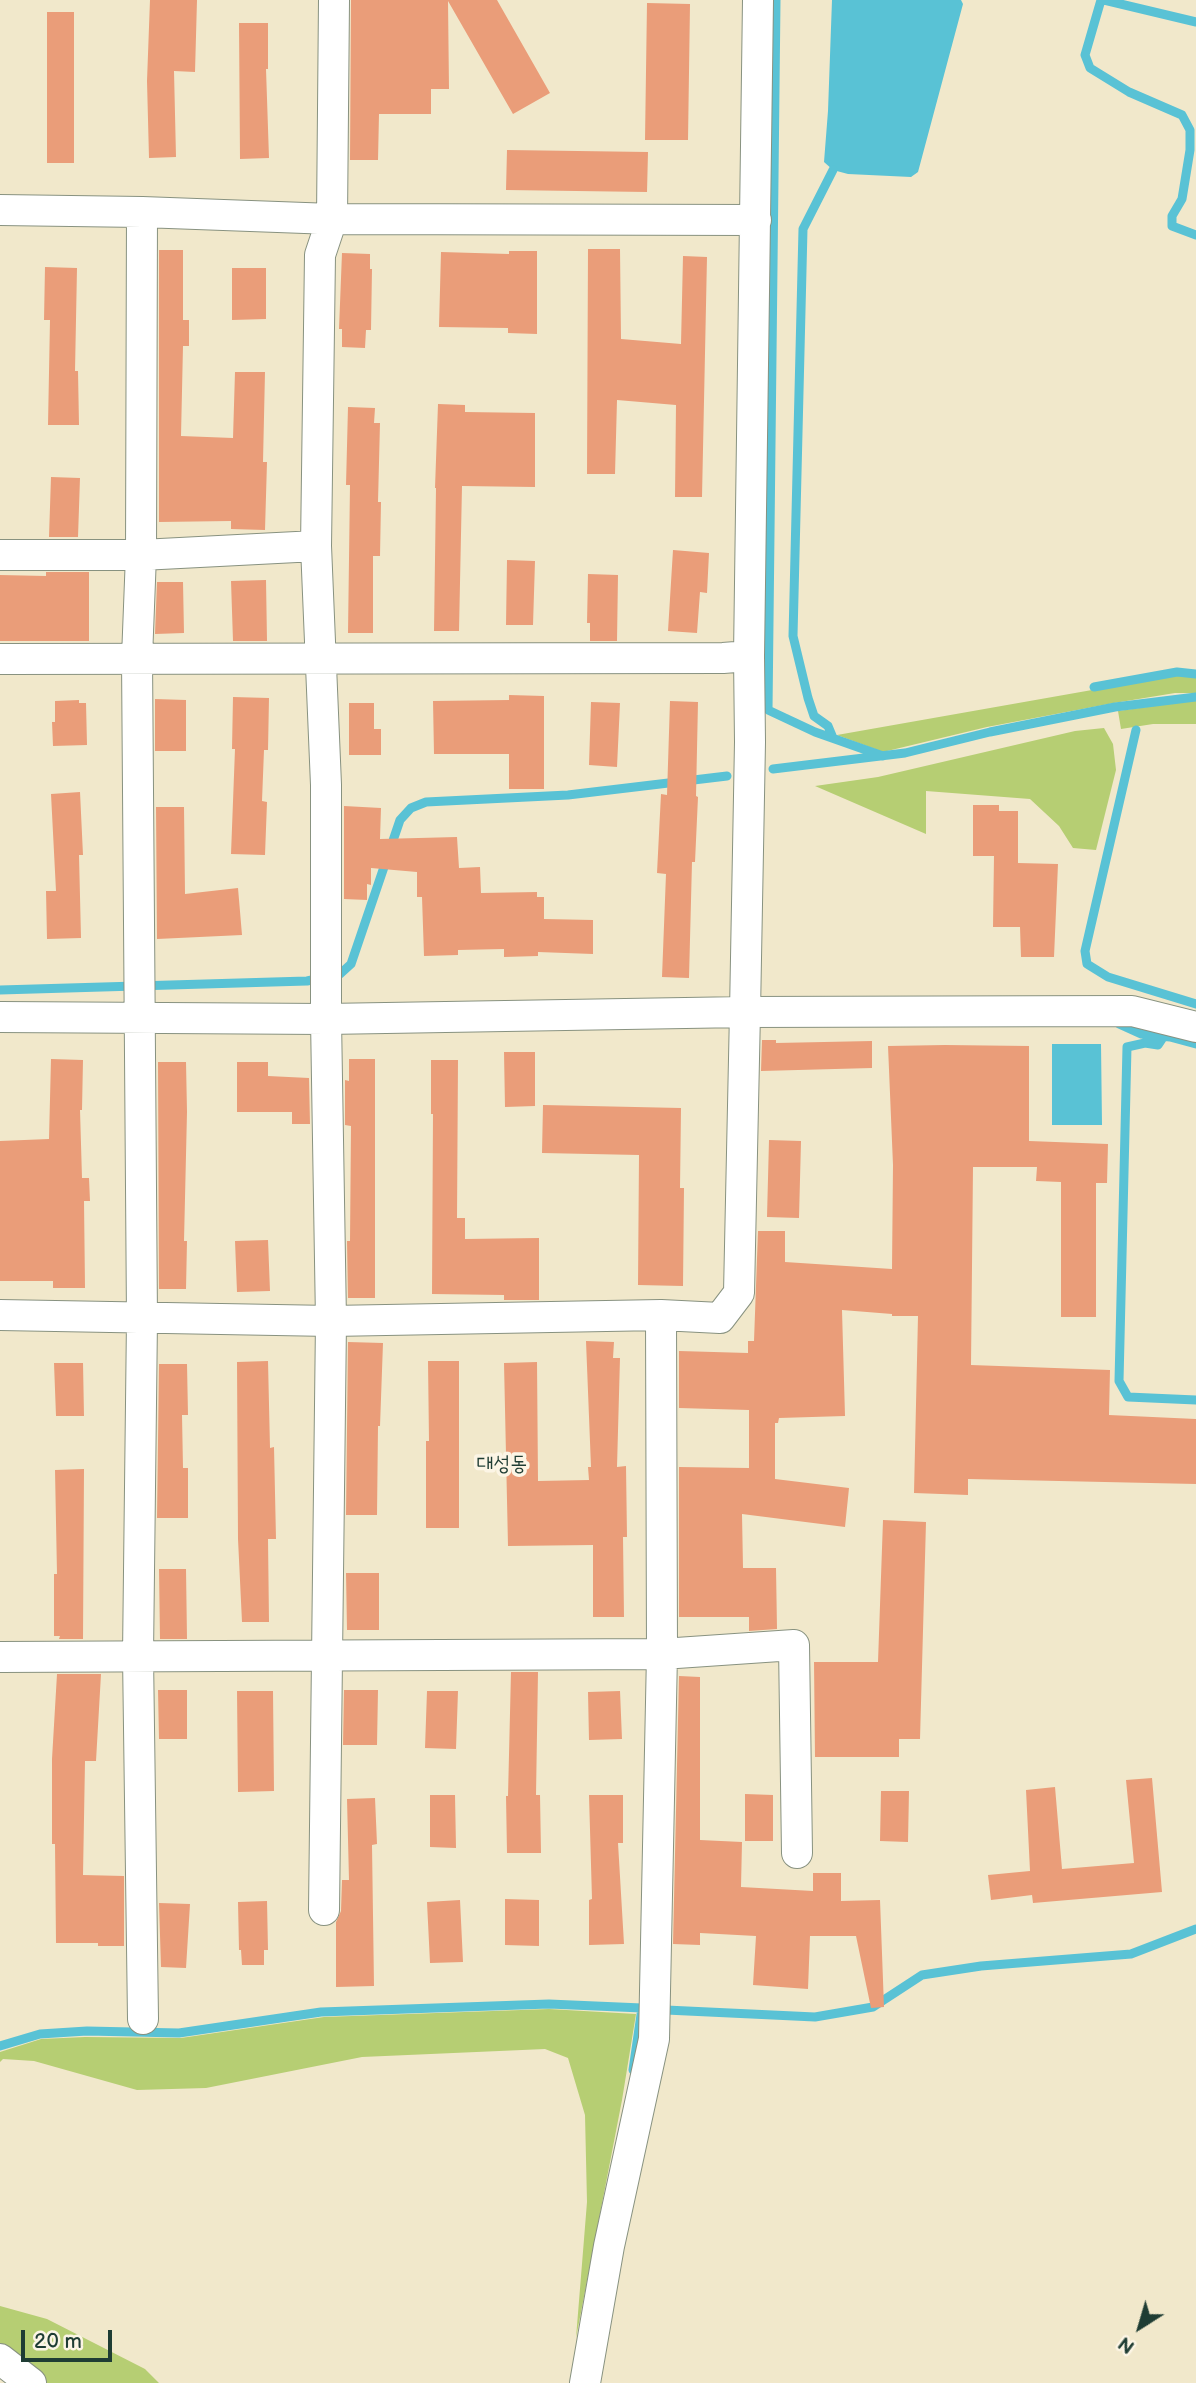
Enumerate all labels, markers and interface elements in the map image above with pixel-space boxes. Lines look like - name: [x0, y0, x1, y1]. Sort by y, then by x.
- district label: 대성동: [477, 1452, 527, 1478]
- north arrow: [1105, 2292, 1175, 2362]
- scale bar: [24, 2316, 116, 2360]
- text: 20 m: [34, 2329, 82, 2354]
- text: N: [1114, 2331, 1140, 2358]

